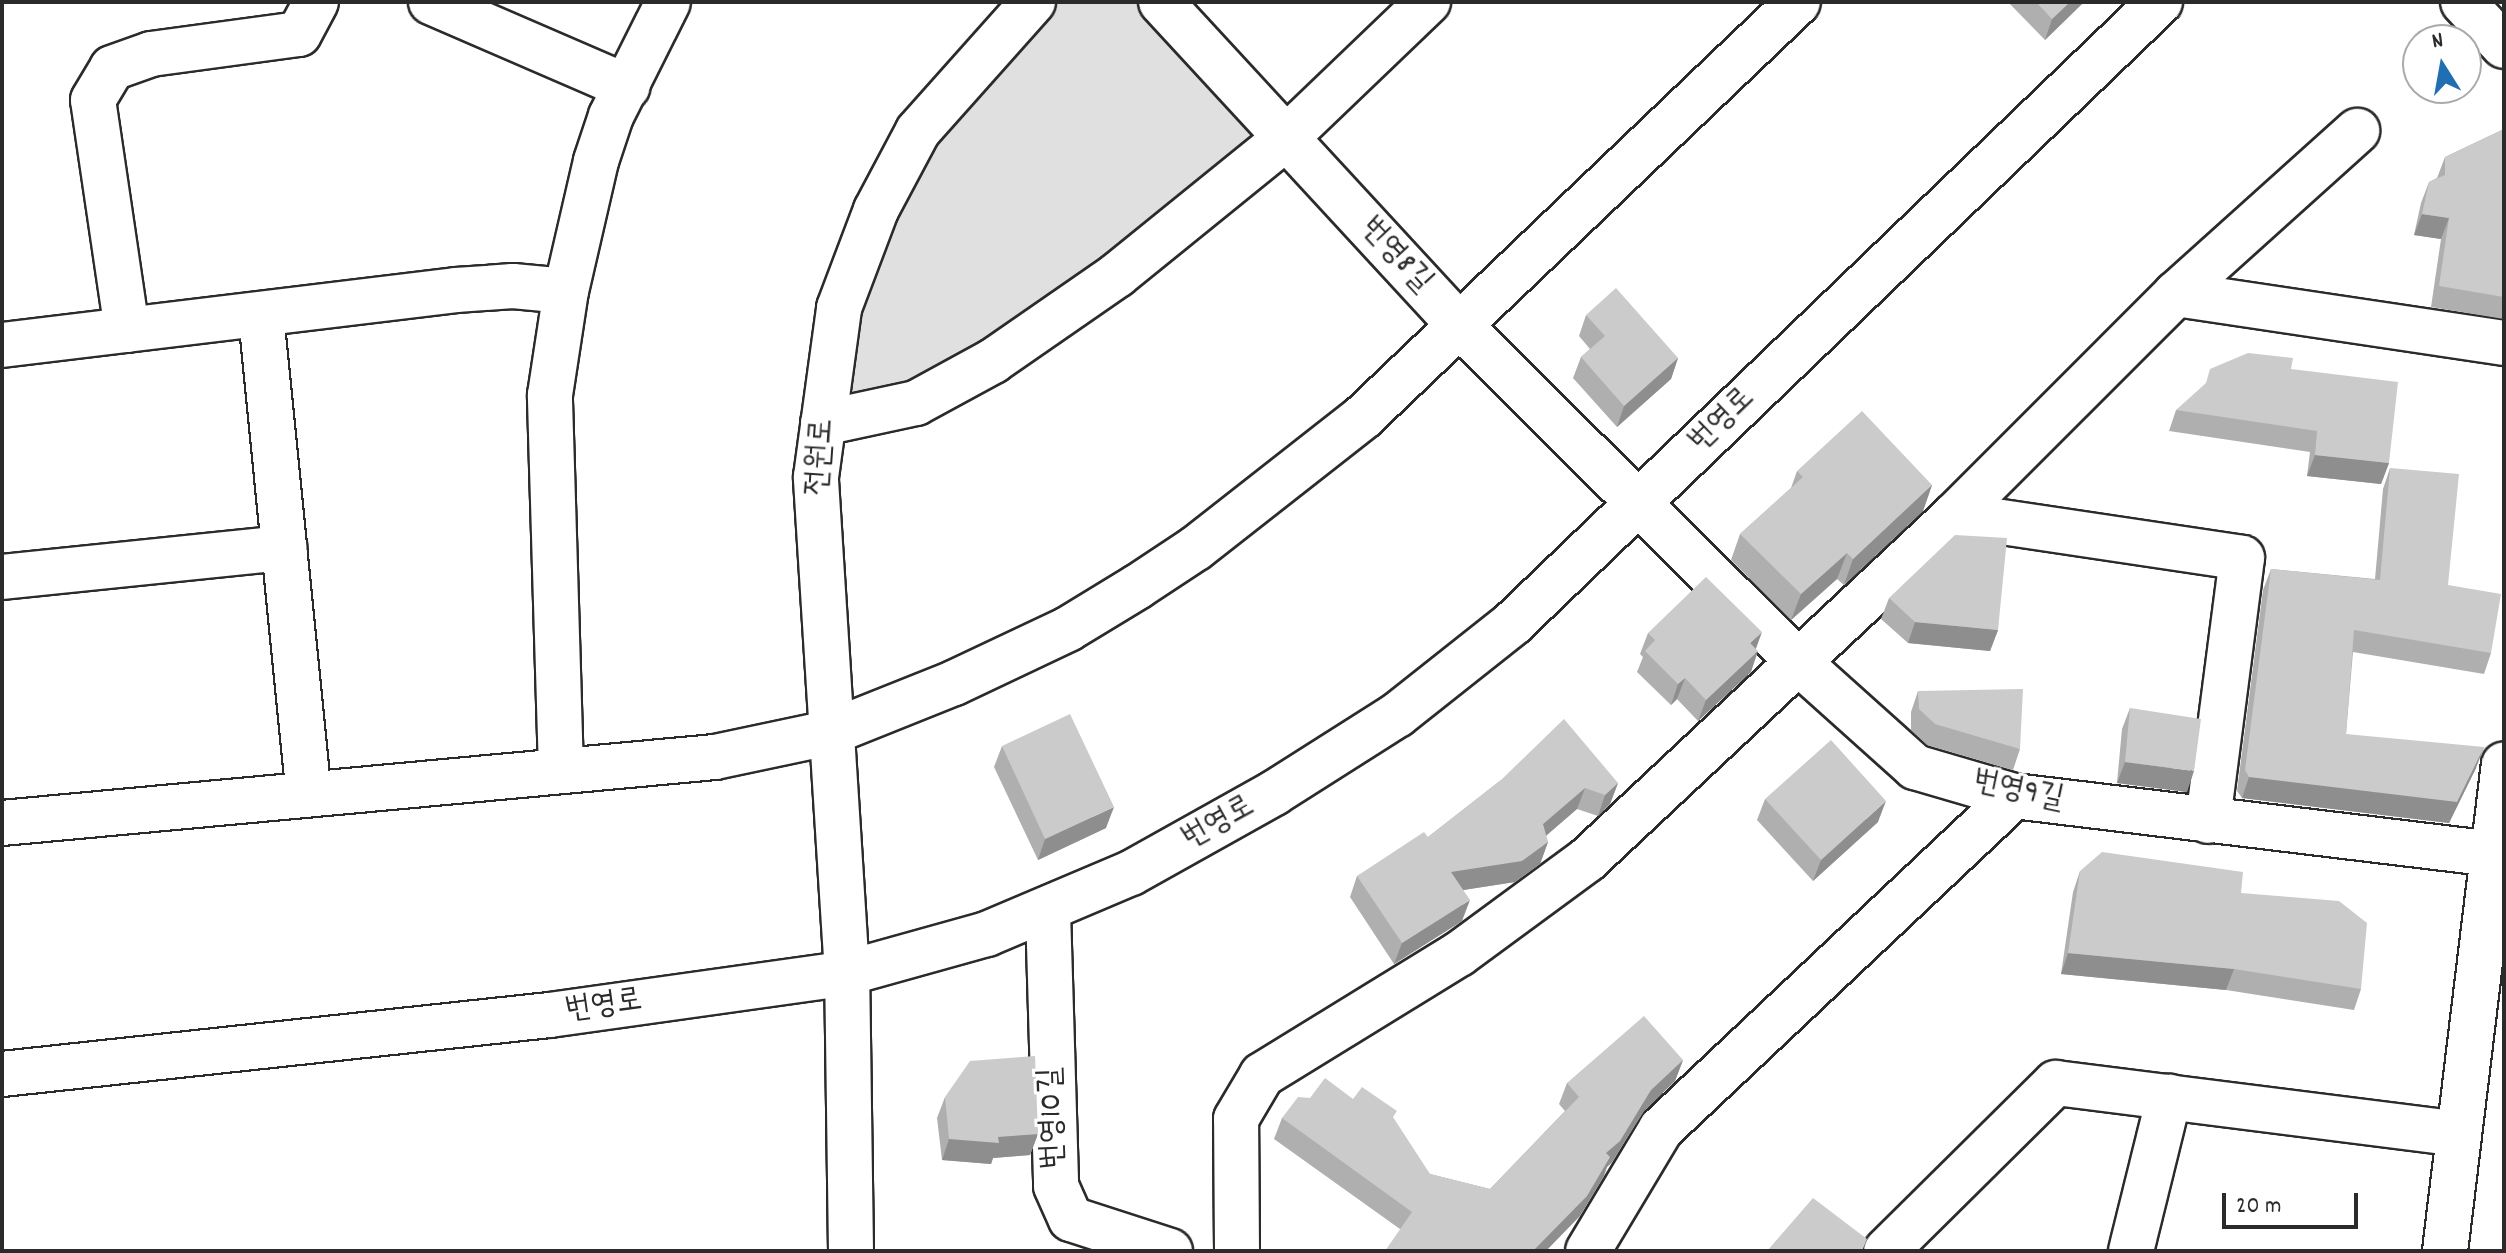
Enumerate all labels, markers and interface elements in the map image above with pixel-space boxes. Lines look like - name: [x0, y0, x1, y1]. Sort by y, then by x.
- north arrow: [2402, 24, 2482, 104]
- text: N: [2429, 26, 2446, 58]
- street label: 번영8길: [1350, 210, 1440, 302]
- street label: 번영로: [1682, 380, 1764, 462]
- street label: 전원로: [800, 417, 844, 497]
- street label: 번영9길: [1969, 764, 2067, 820]
- street label: 번영로: [1176, 788, 1262, 860]
- street label: 번영로: [563, 983, 645, 1031]
- street label: 번영10길: [1033, 1067, 1075, 1169]
- scale bar: [2226, 1177, 2362, 1227]
- text: 20 m: [2236, 1190, 2282, 1224]

